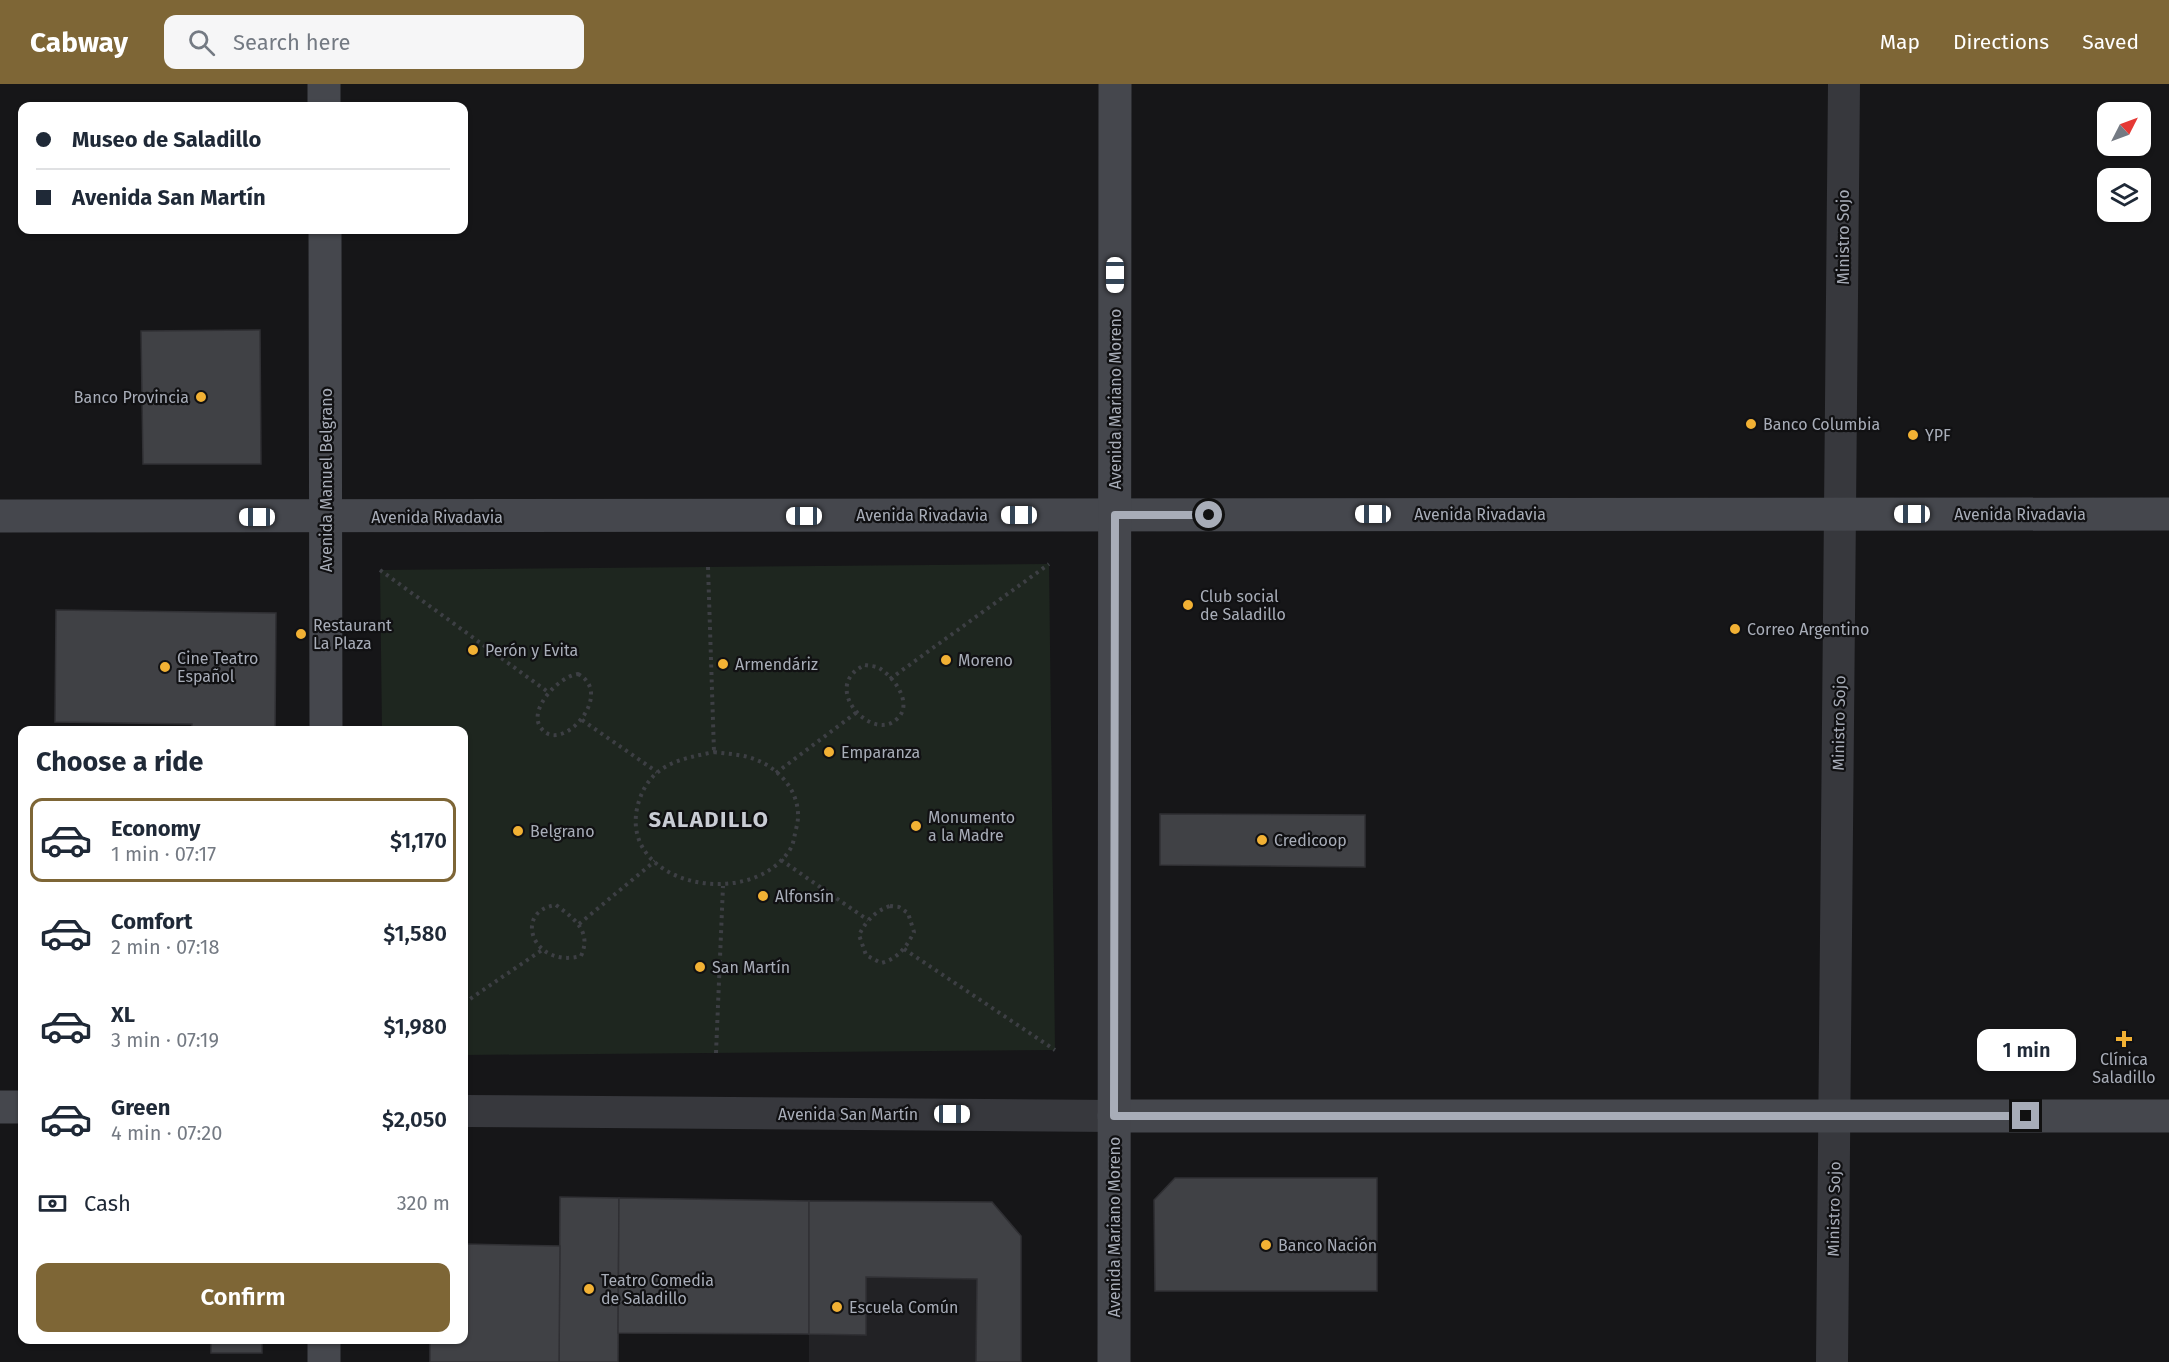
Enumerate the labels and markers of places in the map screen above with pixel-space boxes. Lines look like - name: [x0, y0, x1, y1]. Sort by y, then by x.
- place label: Banco Provincia: [74, 388, 189, 407]
- marker: Banco Provincia: [194, 390, 208, 404]
- place label: Banco Columbia: [1763, 415, 1880, 434]
- marker: Banco Columbia: [1744, 417, 1758, 431]
- place label: YPF: [1925, 426, 1951, 445]
- marker: YPF: [1906, 428, 1920, 442]
- place label: Club social de Saladillo: [1200, 587, 1286, 624]
- marker: Club social de Saladillo: [1181, 598, 1195, 612]
- place label: Restaurant La Plaza: [313, 616, 392, 653]
- place label: Correo Argentino: [1747, 620, 1869, 639]
- marker: Correo Argentino: [1728, 622, 1742, 636]
- marker: Restaurant La Plaza: [294, 627, 308, 641]
- place label: Perón y Evita: [485, 641, 578, 660]
- marker: Perón y Evita: [466, 643, 480, 657]
- place label: Cine Teatro Español: [177, 649, 258, 686]
- place label: Moreno: [958, 651, 1013, 670]
- marker: Moreno: [939, 653, 953, 667]
- place label: Armendáriz: [735, 655, 818, 674]
- marker: Armendáriz: [716, 657, 730, 671]
- marker: Cine Teatro Español: [158, 660, 172, 674]
- place label: Emparanza: [841, 743, 920, 762]
- marker: Emparanza: [822, 745, 836, 759]
- place label: Monumento a la Madre: [928, 808, 1015, 845]
- marker: Monumento a la Madre: [909, 819, 923, 833]
- place label: Belgrano: [530, 822, 595, 841]
- marker: Belgrano: [511, 824, 525, 838]
- place label: Credicoop: [1274, 831, 1347, 850]
- marker: Credicoop: [1255, 833, 1269, 847]
- place label: Alfonsín: [775, 887, 834, 906]
- marker: Alfonsín: [756, 889, 770, 903]
- place label: San Martín: [712, 958, 790, 977]
- marker: San Martín: [693, 960, 707, 974]
- marker: Clínica Saladillo: [2115, 1030, 2133, 1048]
- place label: Clínica Saladillo: [2092, 1050, 2156, 1087]
- place label: Banco Nación: [1278, 1236, 1377, 1255]
- marker: Banco Nación: [1259, 1238, 1273, 1252]
- place label: Teatro Comedia de Saladillo: [601, 1271, 714, 1308]
- marker: Teatro Comedia de Saladillo: [582, 1282, 596, 1296]
- place label: Escuela Común: [849, 1298, 958, 1317]
- marker: Escuela Común: [830, 1300, 844, 1314]

